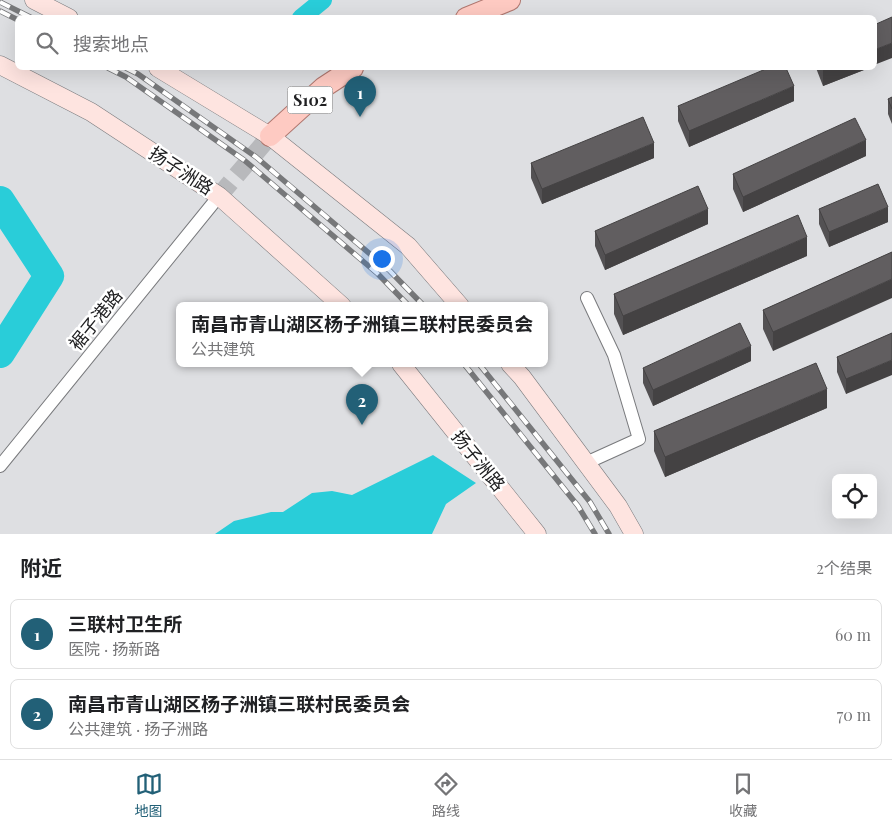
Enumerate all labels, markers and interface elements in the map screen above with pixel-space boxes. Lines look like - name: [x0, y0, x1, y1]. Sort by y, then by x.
- search box: [15, 15, 877, 70]
- icon: search: [33, 29, 61, 57]
- text: 搜索地点: [73, 30, 149, 56]
- pin: 1: [344, 76, 376, 117]
- road number: S102: [288, 86, 332, 114]
- street label: 扬子洲路: [145, 140, 218, 200]
- your location: [369, 246, 395, 272]
- street label: 裾子港路: [63, 284, 127, 355]
- popup: [176, 302, 548, 367]
- text: 南昌市青山湖区杨子洲镇三联村民委员会: [191, 310, 533, 336]
- text: 公共建筑: [191, 338, 255, 359]
- pin: 2: [346, 384, 378, 425]
- street label: 扬子洲路: [447, 425, 511, 496]
- map controls: [832, 474, 877, 519]
- button: locate: [832, 474, 877, 519]
- text: 附近: [20, 553, 62, 581]
- text: 2个结果: [816, 557, 872, 578]
- text: 三联村卫生所: [68, 610, 182, 636]
- text: 1: [34, 624, 40, 645]
- text: 60 m: [835, 624, 871, 645]
- text: 医院 · 扬新路: [68, 638, 160, 659]
- text: 南昌市青山湖区杨子洲镇三联村民委员会: [68, 690, 410, 716]
- text: 2: [33, 704, 41, 725]
- text: 70 m: [837, 704, 871, 725]
- text: 公共建筑 · 扬子洲路: [68, 718, 208, 739]
- tab: 地图: [135, 770, 163, 820]
- tab: 路线: [432, 770, 460, 820]
- tab: 收藏: [729, 770, 757, 820]

